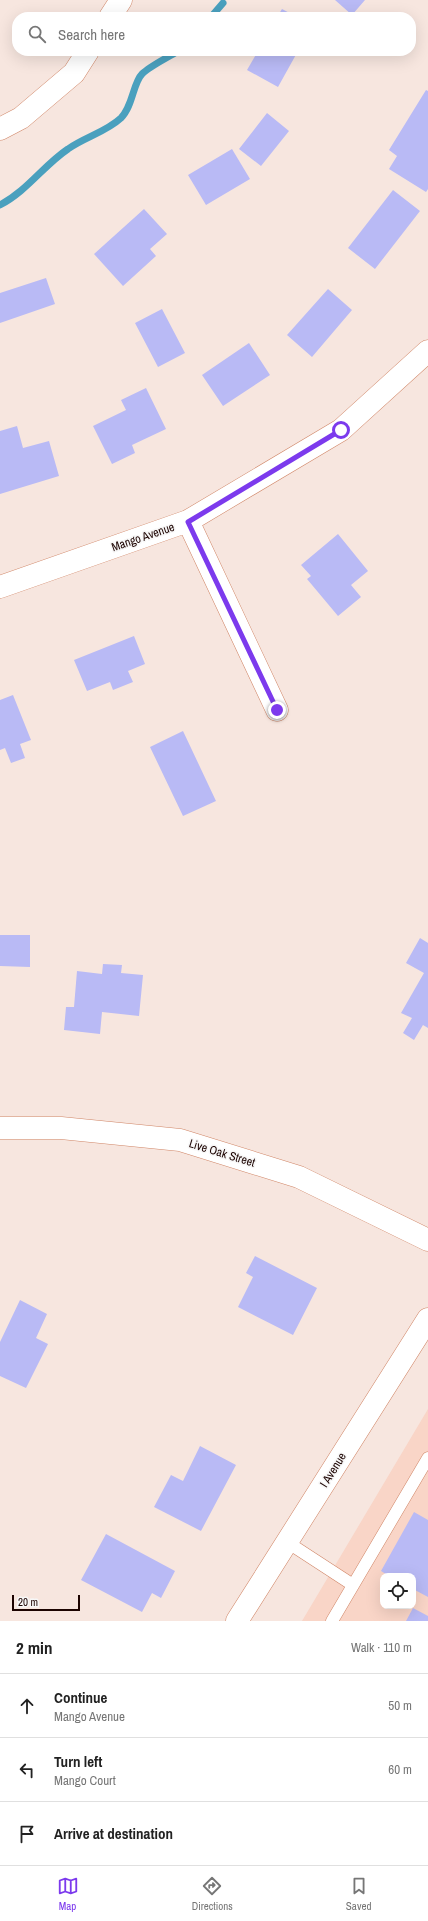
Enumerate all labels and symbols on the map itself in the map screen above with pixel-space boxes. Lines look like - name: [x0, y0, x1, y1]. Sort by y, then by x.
- route start: [332, 421, 350, 439]
- street label: Mango Avenue: [109, 519, 177, 555]
- route end: [268, 701, 286, 719]
- street label: Live Oak Street: [187, 1135, 257, 1171]
- street label: I Avenue: [316, 1450, 350, 1490]
- scale bar: [12, 1593, 80, 1612]

